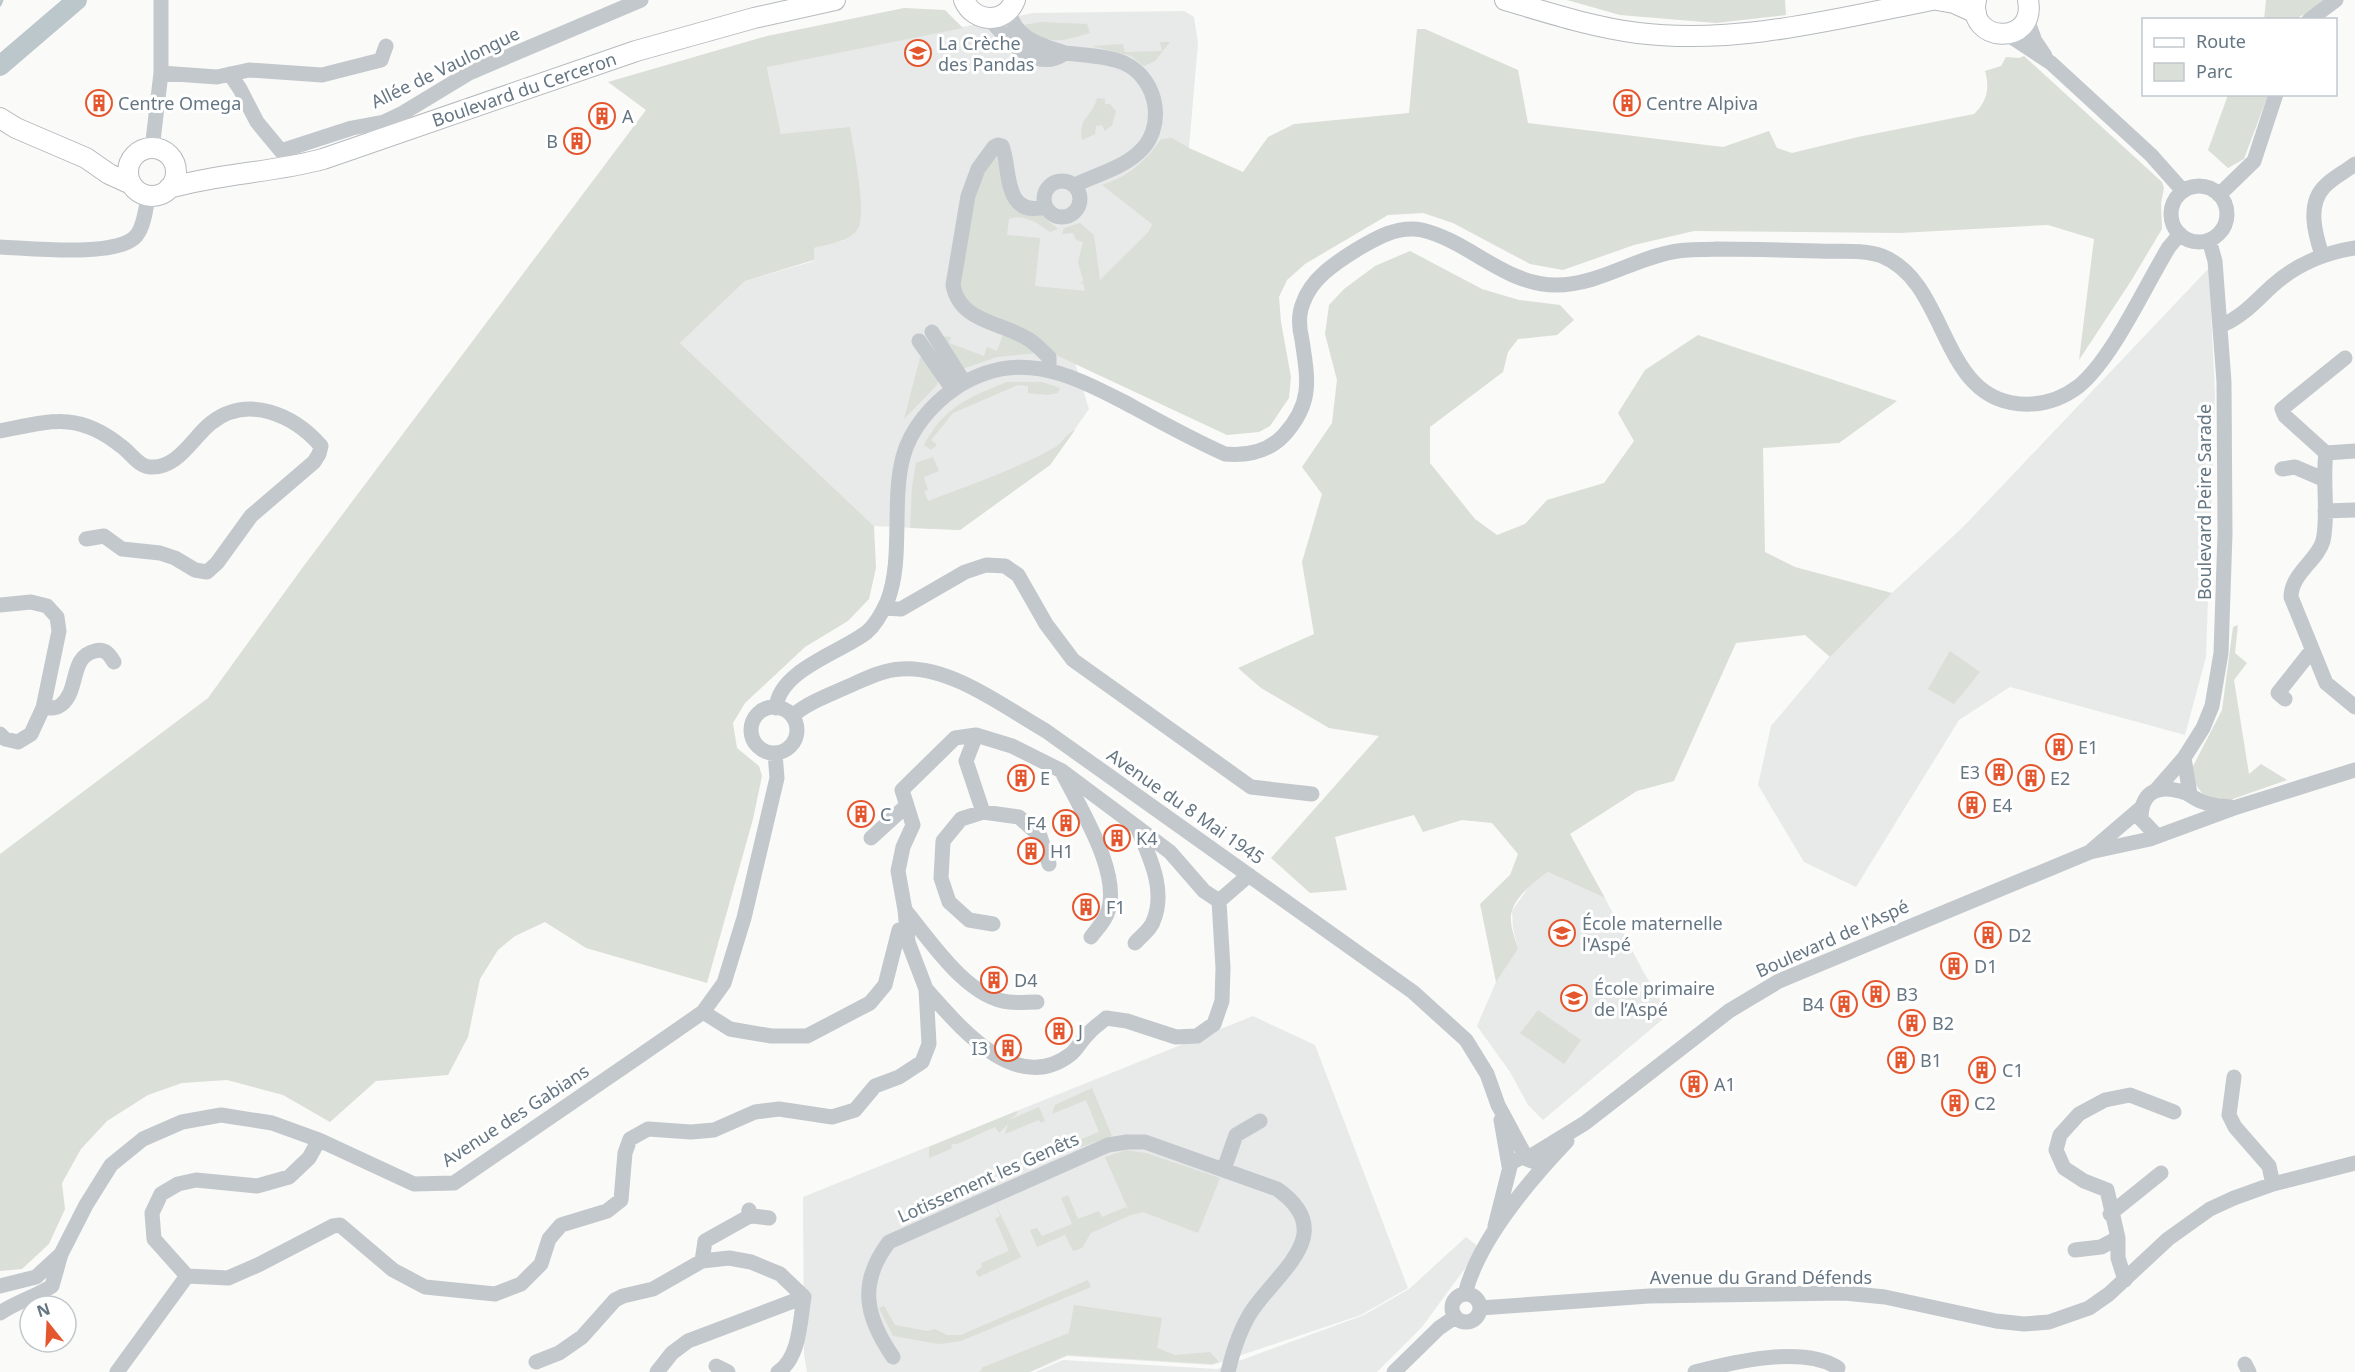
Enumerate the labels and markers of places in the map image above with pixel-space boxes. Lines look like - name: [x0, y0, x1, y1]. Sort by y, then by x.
- place label: La Crèche des Pandas: [938, 31, 1034, 76]
- school or university icon: La Crèche des Pandas: [903, 38, 933, 68]
- building icon: Centre Omega: [84, 88, 114, 118]
- building icon: Centre Alpiva: [1612, 88, 1642, 118]
- place label: Centre Omega: [118, 91, 241, 115]
- place label: Centre Alpiva: [1646, 91, 1758, 115]
- building icon: A: [587, 101, 617, 131]
- place label: A: [622, 104, 634, 128]
- building icon: B: [562, 126, 592, 156]
- place label: B: [546, 129, 558, 153]
- building icon: E1: [2044, 732, 2074, 762]
- place label: E1: [2078, 735, 2098, 759]
- building icon: E3: [1984, 757, 2014, 787]
- place label: E3: [1960, 760, 1980, 784]
- building icon: E: [1006, 763, 1036, 793]
- building icon: E2: [2016, 763, 2046, 793]
- place label: E: [1040, 766, 1050, 790]
- place label: E2: [2050, 766, 2070, 790]
- building icon: E4: [1957, 790, 1987, 820]
- place label: E4: [1992, 793, 2012, 817]
- building icon: C: [846, 799, 876, 829]
- place label: C: [880, 802, 891, 826]
- building icon: F4: [1051, 808, 1081, 838]
- place label: F4: [1026, 811, 1046, 835]
- building icon: K4: [1102, 823, 1132, 853]
- place label: K4: [1136, 826, 1157, 850]
- building icon: H1: [1016, 836, 1046, 866]
- place label: H1: [1050, 839, 1074, 863]
- building icon: F1: [1071, 892, 1101, 922]
- place label: F1: [1106, 895, 1126, 919]
- place label: École maternelle l'Aspé: [1582, 911, 1723, 956]
- school or university icon: École maternelle l'Aspé: [1547, 918, 1577, 948]
- building icon: D2: [1973, 920, 2003, 950]
- place label: D2: [2008, 923, 2031, 947]
- building icon: D1: [1939, 951, 1969, 981]
- place label: D1: [1974, 954, 1997, 978]
- building icon: D4: [979, 965, 1009, 995]
- place label: D4: [1014, 968, 1037, 992]
- place label: École primaire de l’Aspé: [1594, 976, 1715, 1021]
- building icon: B3: [1861, 979, 1891, 1009]
- place label: B3: [1896, 982, 1918, 1006]
- school or university icon: École primaire de l’Aspé: [1559, 983, 1589, 1013]
- building icon: B4: [1829, 989, 1859, 1019]
- place label: B4: [1802, 992, 1824, 1016]
- building icon: B2: [1897, 1008, 1927, 1038]
- place label: B2: [1932, 1011, 1954, 1035]
- building icon: J: [1044, 1016, 1074, 1046]
- place label: J: [1076, 1019, 1083, 1043]
- building icon: I3: [993, 1033, 1023, 1063]
- place label: I3: [972, 1036, 988, 1060]
- building icon: B1: [1886, 1045, 1916, 1075]
- place label: B1: [1920, 1048, 1942, 1072]
- building icon: C1: [1967, 1055, 1997, 1085]
- place label: C1: [2002, 1058, 2024, 1082]
- building icon: A1: [1679, 1069, 1709, 1099]
- place label: A1: [1714, 1072, 1736, 1096]
- building icon: C2: [1940, 1088, 1970, 1118]
- place label: C2: [1974, 1091, 1996, 1115]

